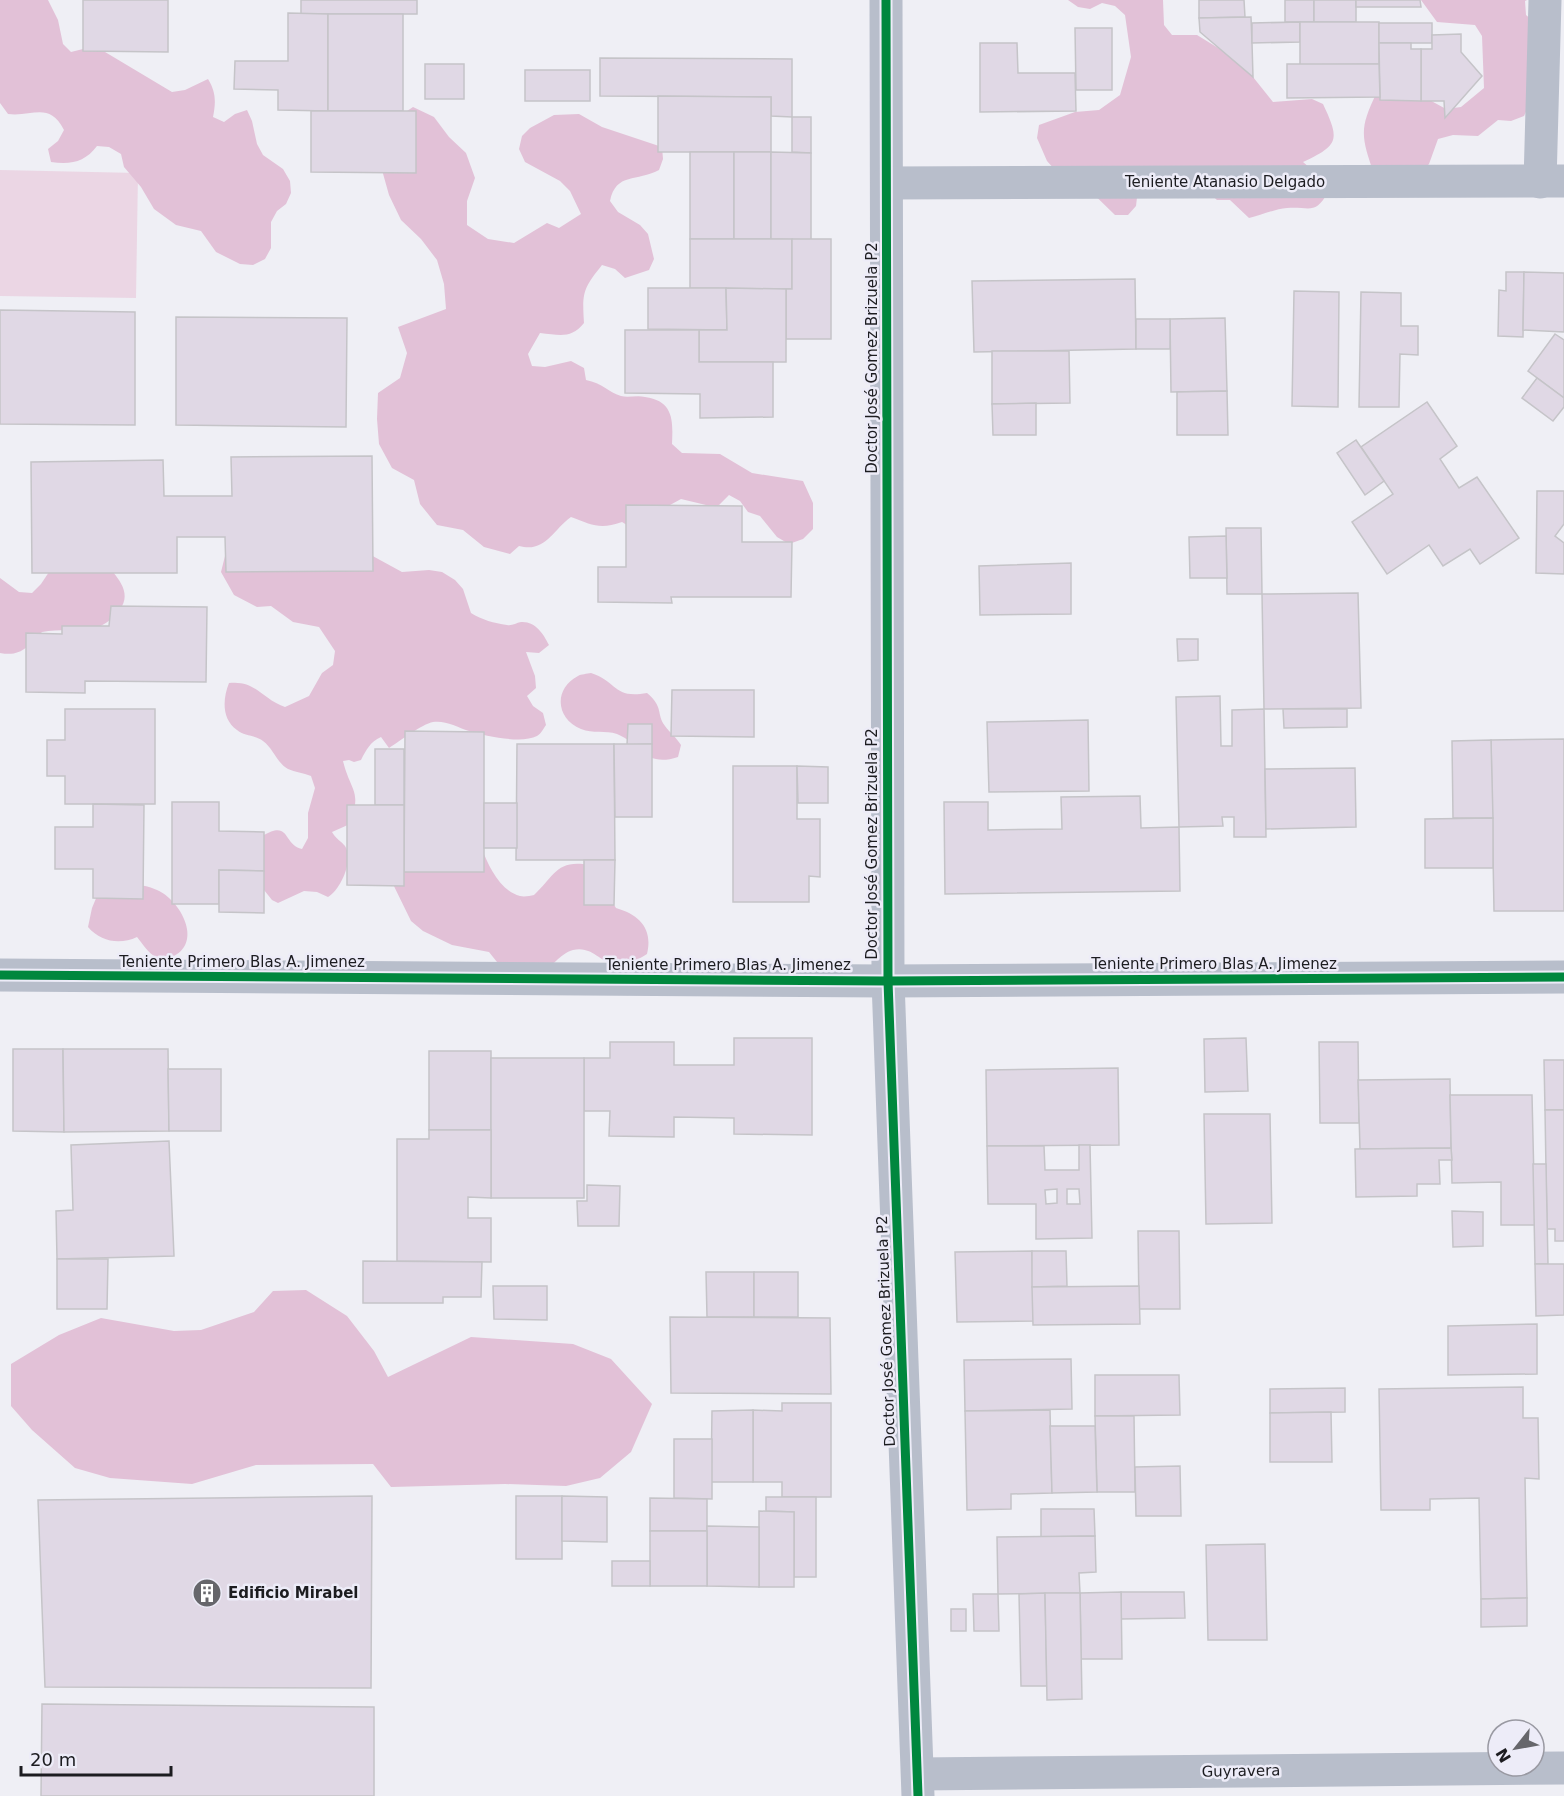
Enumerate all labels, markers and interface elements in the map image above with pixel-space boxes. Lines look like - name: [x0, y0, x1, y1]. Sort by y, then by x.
- street label: Teniente Atanasio Delgado: [1124, 173, 1325, 191]
- street label: Doctor José Gomez Brizuela P2: [863, 242, 881, 474]
- street label: Doctor José Gomez Brizuela P2: [863, 728, 881, 960]
- street label: Teniente Primero Blas A. Jimenez: [118, 953, 365, 971]
- street label: Teniente Primero Blas A. Jimenez: [1090, 955, 1337, 973]
- street label: Teniente Primero Blas A. Jimenez: [604, 956, 851, 974]
- street label: Doctor José Gomez Brizuela P2: [873, 1215, 899, 1447]
- building icon: Edificio Mirabel: [191, 1577, 223, 1609]
- place label: Edificio Mirabel: [228, 1584, 358, 1602]
- north arrow: [1486, 1718, 1546, 1778]
- scale bar: [21, 1739, 171, 1777]
- text: N: [1492, 1745, 1515, 1766]
- text: 20 m: [30, 1749, 76, 1770]
- street label: Guyravera: [1201, 1761, 1281, 1781]

